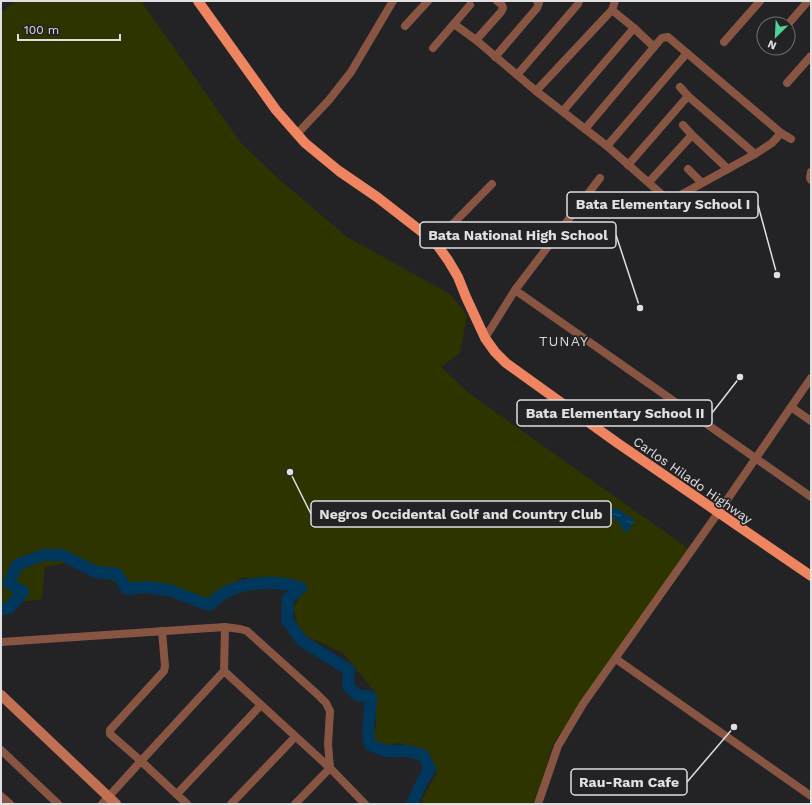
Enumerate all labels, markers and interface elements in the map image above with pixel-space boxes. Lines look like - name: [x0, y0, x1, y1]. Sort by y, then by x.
- scale bar: [18, 16, 120, 42]
- north arrow: [756, 16, 796, 56]
- text: 100 m: [24, 23, 59, 37]
- text: N: [766, 37, 779, 52]
- callout: Bata Elementary School I: [567, 192, 758, 218]
- text: Bata Elementary School I: [576, 196, 750, 212]
- callout: Bata National High School: [420, 222, 616, 248]
- text: Bata National High School: [428, 227, 608, 243]
- district label: TUNAY: [539, 333, 589, 349]
- callout: Bata Elementary School II: [517, 400, 712, 426]
- text: Bata Elementary School II: [526, 405, 704, 421]
- street label: Carlos Hilado Highway: [630, 434, 755, 527]
- callout: Negros Occidental Golf and Country Club: [311, 501, 611, 527]
- text: Negros Occidental Golf and Country Club: [319, 506, 603, 522]
- callout: Rau-Ram Cafe: [571, 769, 687, 795]
- text: Rau-Ram Cafe: [579, 774, 679, 790]

